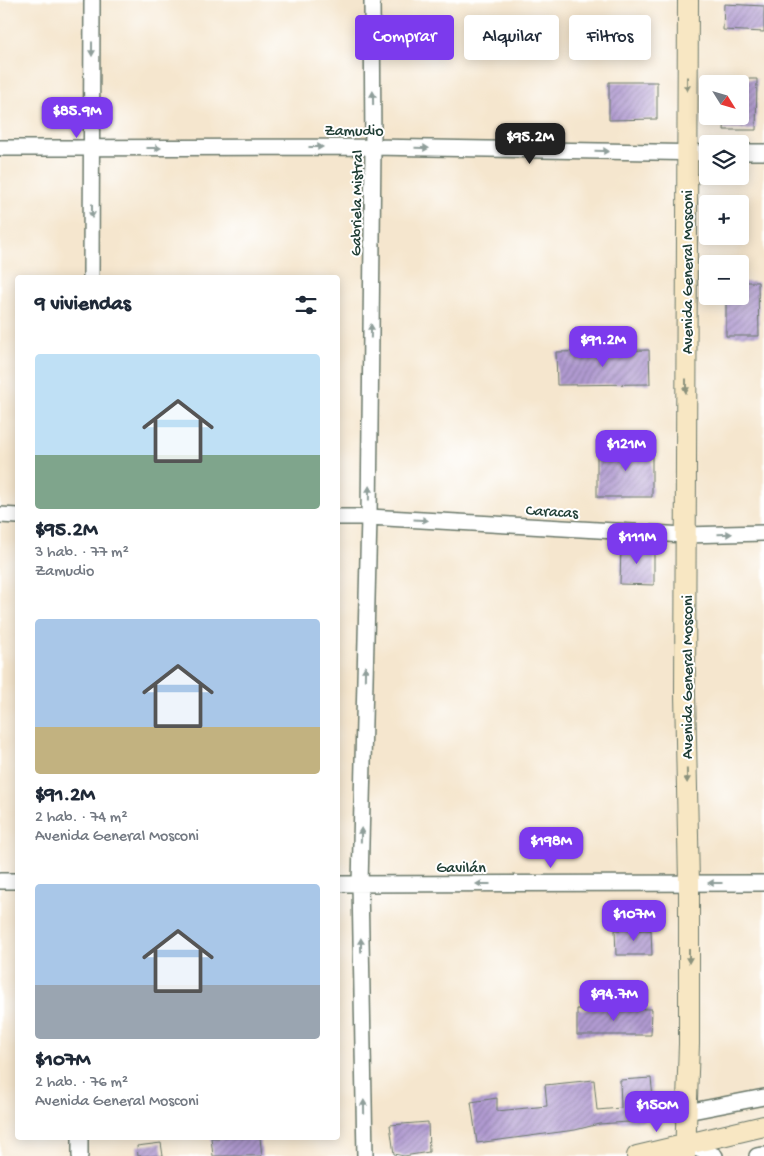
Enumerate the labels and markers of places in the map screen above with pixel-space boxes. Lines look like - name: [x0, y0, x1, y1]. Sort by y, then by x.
- pin: $85.9M: [36, 96, 118, 139]
- pin: $95.2M: [489, 122, 571, 165]
- pin: $91.2M: [562, 326, 644, 368]
- pin: $121M: [591, 430, 661, 472]
- pin: $111M: [602, 522, 672, 565]
- pin: $198M: [516, 826, 586, 869]
- pin: $107M: [599, 900, 669, 942]
- pin: $94.7M: [573, 980, 655, 1022]
- pin: $150M: [622, 1090, 692, 1133]

